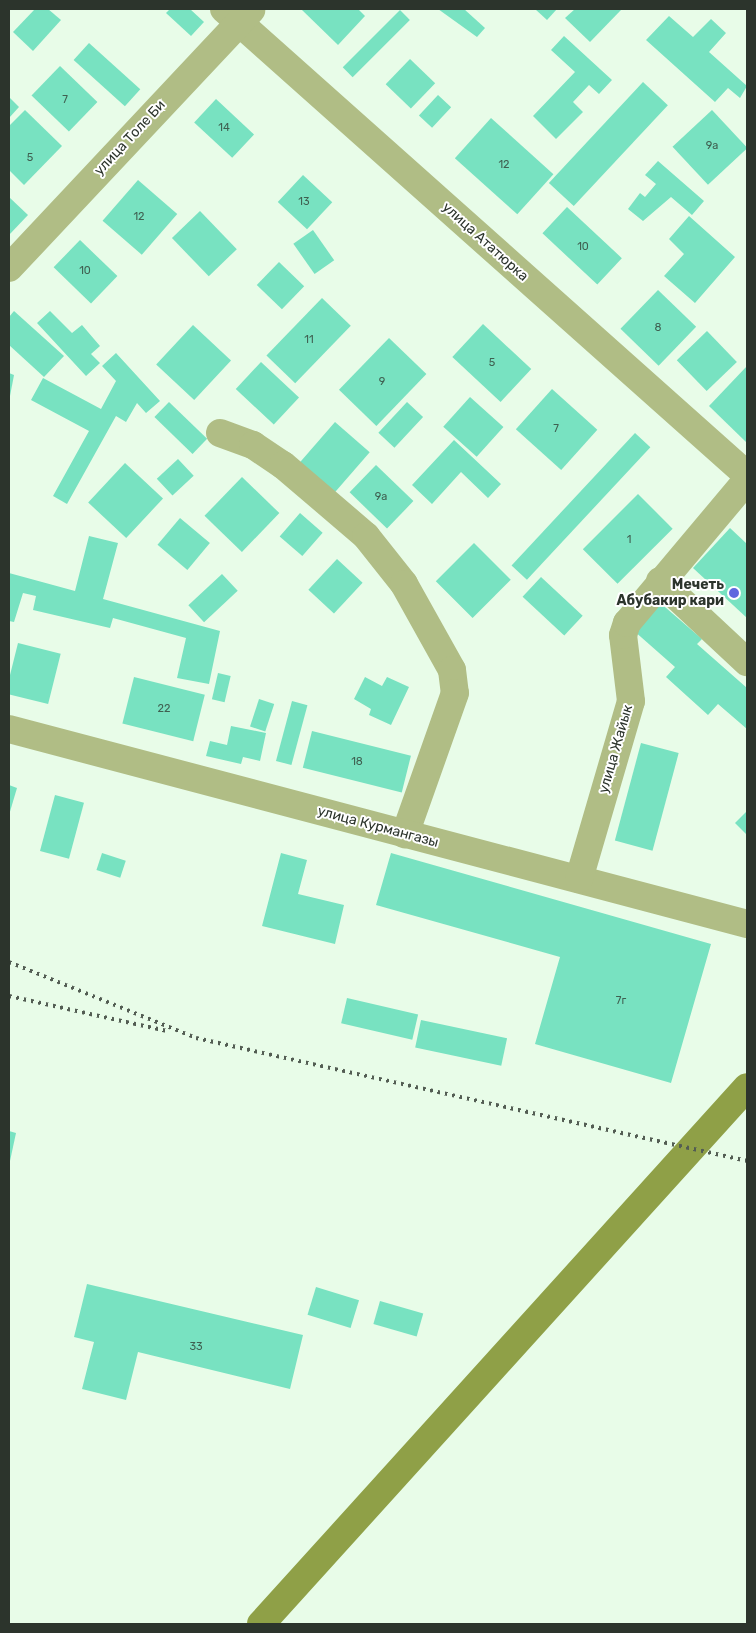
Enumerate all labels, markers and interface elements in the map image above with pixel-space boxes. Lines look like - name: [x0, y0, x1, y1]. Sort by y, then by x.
- house number: 7: [62, 93, 68, 107]
- street label: улица Толе Би: [91, 97, 169, 179]
- house number: 14: [218, 121, 230, 135]
- house number: 9а: [706, 139, 718, 153]
- house number: 5: [27, 151, 33, 165]
- house number: 12: [498, 158, 510, 172]
- house number: 13: [298, 195, 310, 209]
- street label: улица Ататюрка: [439, 199, 531, 285]
- house number: 12: [133, 210, 145, 224]
- house number: 10: [577, 240, 589, 254]
- house number: 10: [79, 264, 91, 278]
- house number: 8: [655, 321, 661, 335]
- house number: 11: [304, 333, 314, 347]
- house number: 5: [489, 356, 495, 370]
- house number: 9: [379, 375, 385, 389]
- house number: 7: [553, 422, 559, 436]
- house number: 9а: [375, 490, 387, 504]
- house number: 1: [627, 533, 631, 547]
- place label: Мечеть Абубакир кари: [616, 577, 724, 610]
- marker: Мечеть Абубакир кари: [728, 587, 740, 599]
- house number: 22: [158, 702, 170, 716]
- street label: улица Жайык: [595, 703, 637, 795]
- house number: 18: [351, 755, 363, 769]
- street label: улица Курмангазы: [316, 803, 440, 851]
- house number: 7г: [616, 994, 626, 1008]
- house number: 33: [189, 1340, 203, 1354]

